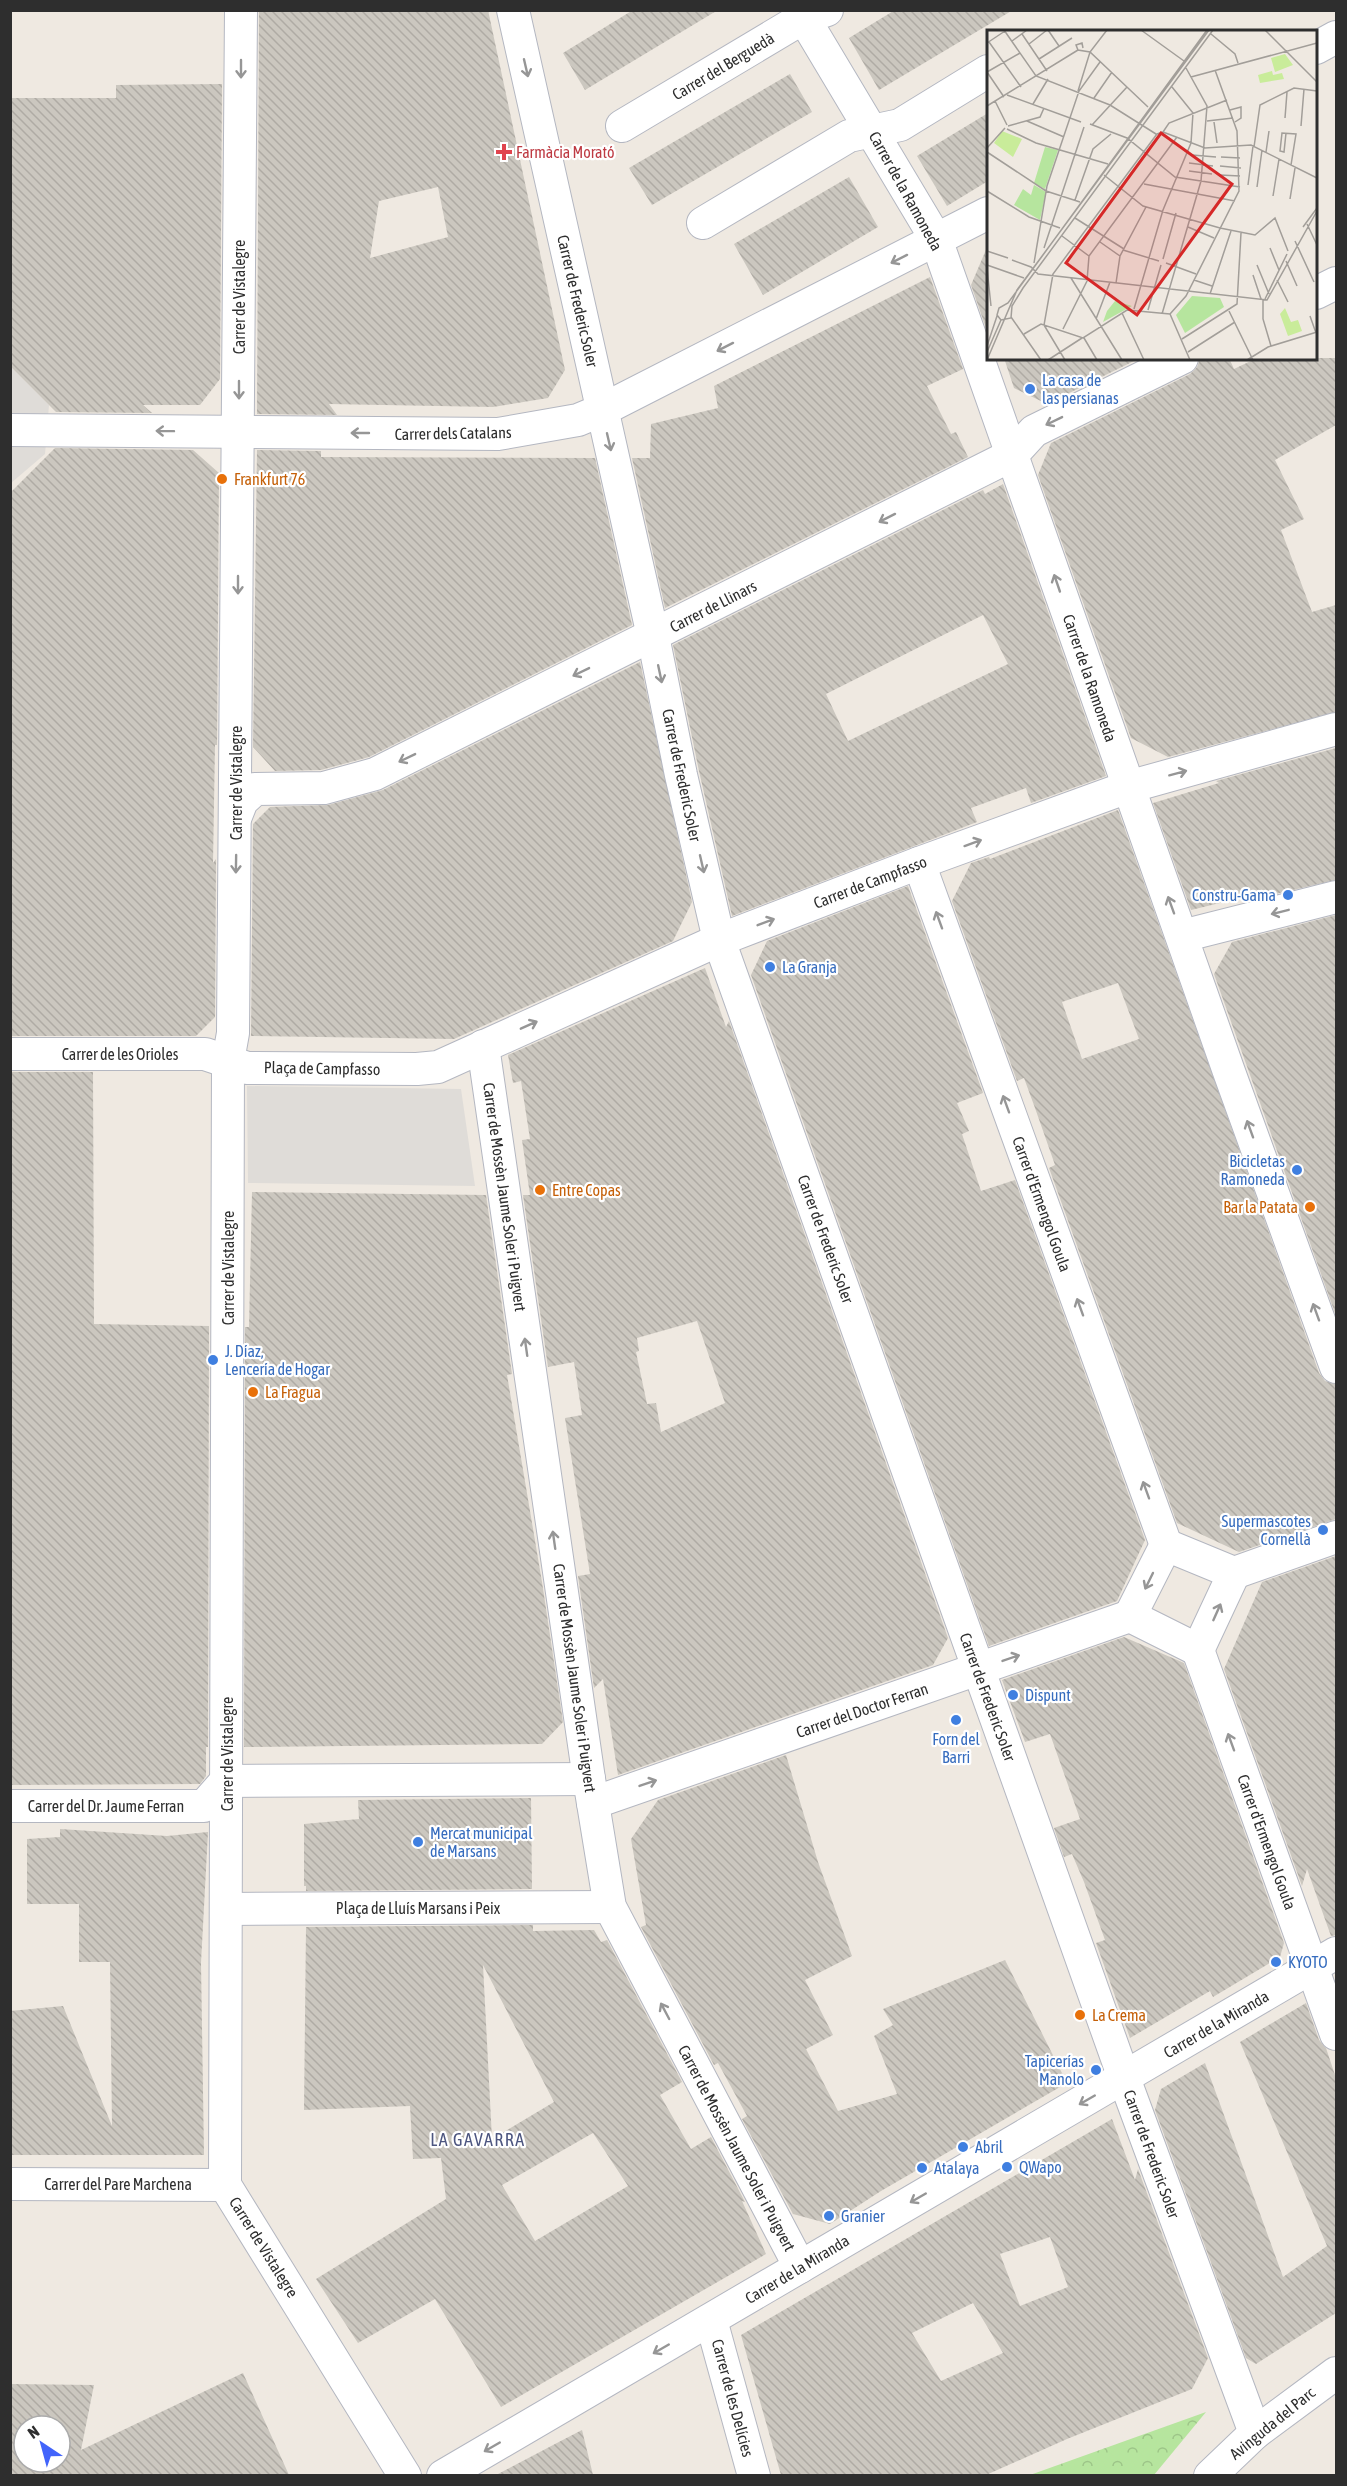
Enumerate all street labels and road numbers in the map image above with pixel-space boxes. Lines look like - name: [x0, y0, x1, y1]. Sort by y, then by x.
- street label: Carrer del Berguedà: [669, 29, 778, 104]
- street label: Carrer de la Ramoneda: [866, 128, 946, 254]
- street label: Carrer de Frederic Soler: [554, 233, 602, 369]
- street label: Carrer de Vistalegre: [230, 240, 249, 354]
- street label: Carrer dels Catalans: [394, 423, 512, 443]
- street label: Carrer de Llinars: [667, 576, 760, 636]
- street label: Carrer de la Ramoneda: [1060, 612, 1120, 744]
- street label: Carrer de Frederic Soler: [659, 707, 705, 843]
- street label: Carrer de Vistalegre: [227, 726, 246, 840]
- street label: Carrer de Campfasso: [811, 852, 929, 913]
- street label: Carrer de les Orioles: [62, 1045, 179, 1063]
- street label: Plaça de Campfasso: [264, 1058, 380, 1079]
- street label: Carrer de Mossèn Jaume Soler i Puigvert: [479, 1082, 530, 1313]
- street label: Carrer d'Ermengol Goula: [1008, 1134, 1075, 1274]
- street label: Carrer de Frederic Soler: [794, 1172, 858, 1306]
- street label: Carrer de Vistalegre: [219, 1211, 238, 1325]
- street label: Carrer de Mossèn Jaume Soler i Puigvert: [549, 1563, 600, 1794]
- street label: Carrer de Frederic Soler: [956, 1630, 1020, 1764]
- street label: Carrer del Doctor Ferran: [794, 1679, 930, 1741]
- street label: Carrer de Vistalegre: [218, 1697, 237, 1811]
- street label: Carrer d'Ermengol Goula: [1233, 1772, 1300, 1912]
- street label: Carrer del Dr. Jaume Ferran: [28, 1797, 184, 1815]
- street label: Plaça de Lluís Marsans i Peix: [336, 1899, 501, 1918]
- street label: Carrer de la Miranda: [1160, 1987, 1272, 2061]
- street label: Carrer de Mossèn Jaume Soler i Puigvert: [674, 2042, 799, 2255]
- street label: Carrer de Frederic Soler: [1120, 2087, 1184, 2221]
- street label: Carrer del Pare Marchena: [44, 2175, 192, 2193]
- street label: Carrer de Vistalegre: [225, 2194, 302, 2301]
- street label: Carrer de la Miranda: [742, 2231, 852, 2307]
- street label: Carrer de les Delícies: [709, 2337, 757, 2459]
- street label: Avinguda del Parc: [1226, 2383, 1319, 2464]

